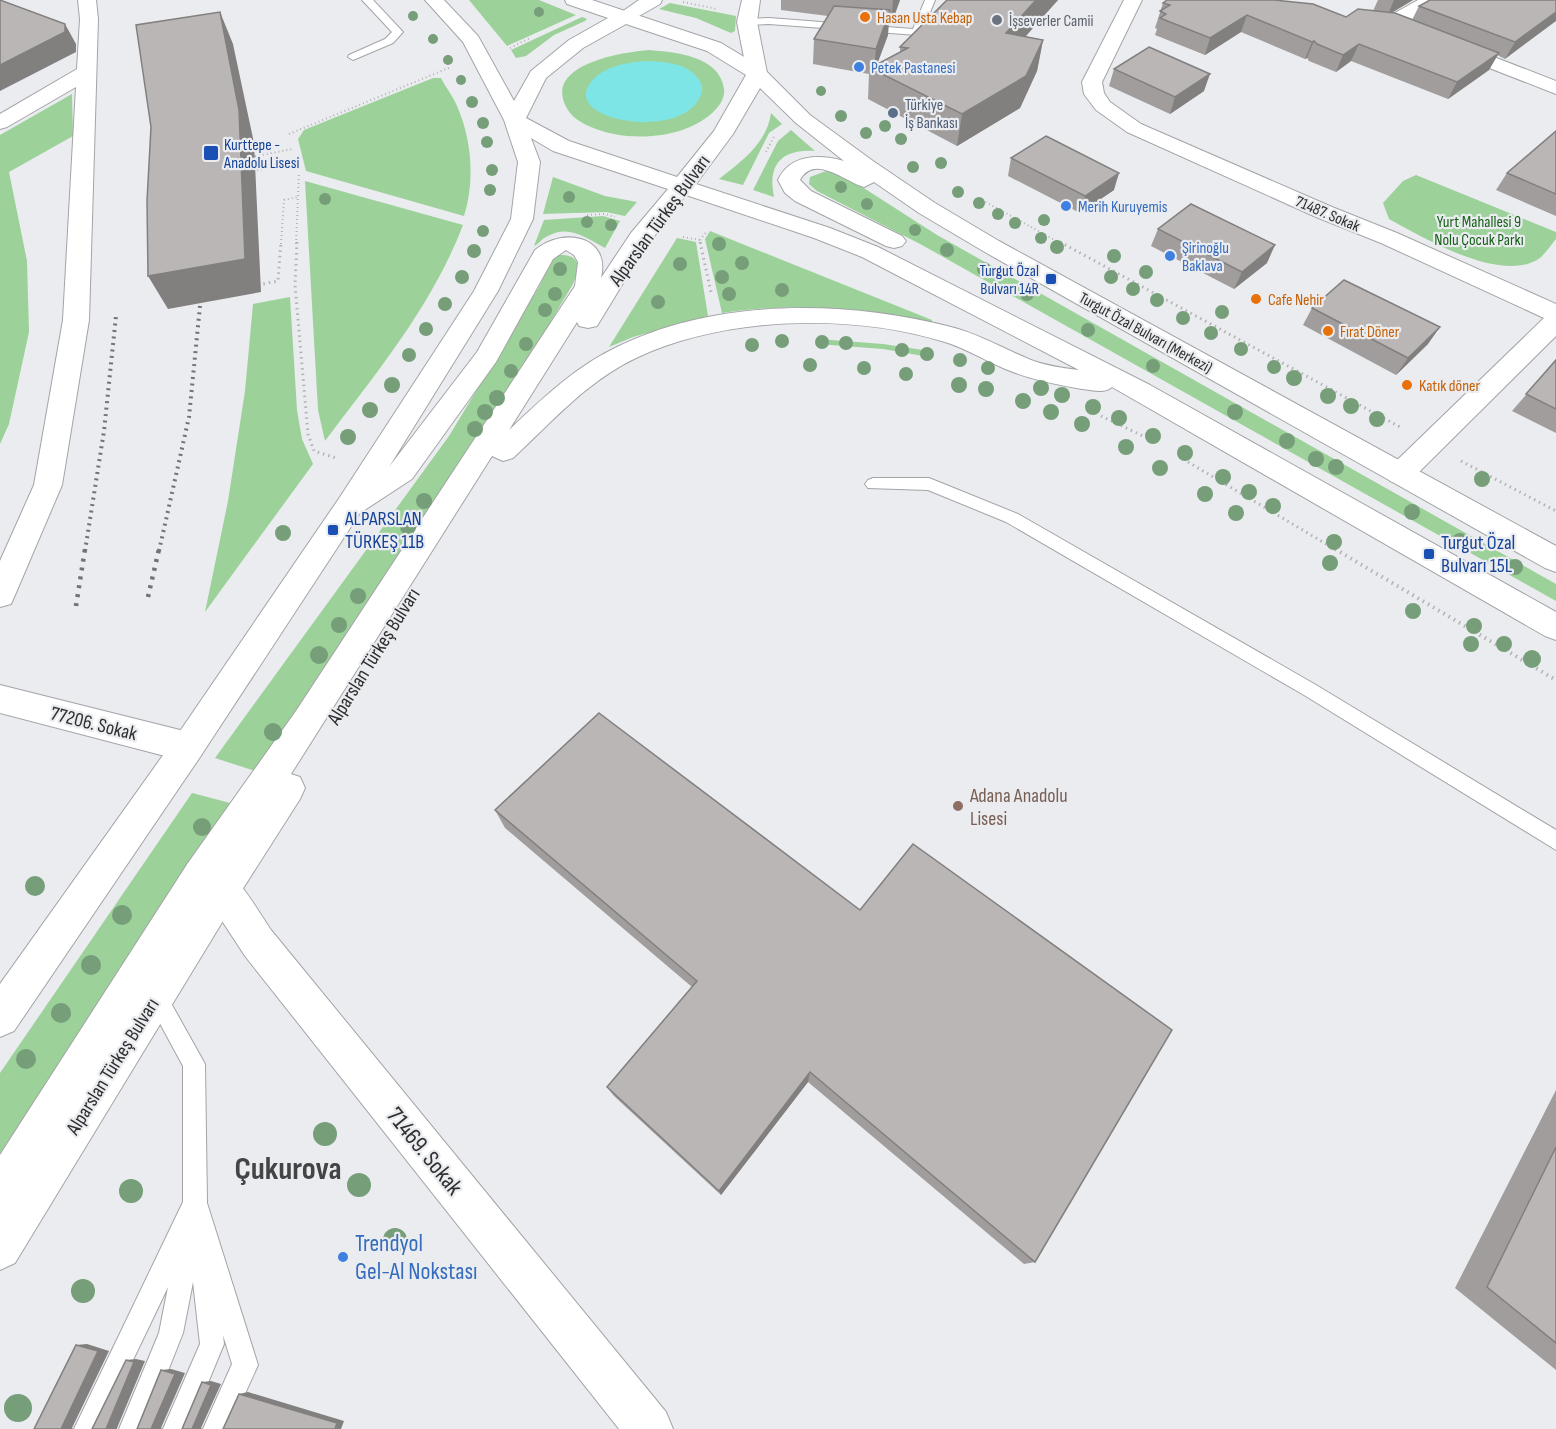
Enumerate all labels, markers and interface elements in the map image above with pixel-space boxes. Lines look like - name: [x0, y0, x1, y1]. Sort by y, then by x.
- place label: Hasan Usta Kebap: [877, 9, 973, 28]
- marker: Hasan Usta Kebap: [858, 10, 872, 24]
- place label: İşseverler Camii: [1009, 12, 1093, 31]
- marker: İşseverler Camii: [990, 13, 1004, 27]
- place label: Petek Pastanesi: [871, 59, 955, 78]
- marker: Petek Pastanesi: [852, 60, 866, 74]
- place label: Türkiye İş Bankası: [905, 96, 958, 133]
- marker: Türkiye İş Bankası: [886, 106, 900, 120]
- place label: Kurttepe - Anadolu Lisesi: [223, 136, 299, 173]
- marker: Kurttepe - Anadolu Lisesi: [202, 144, 220, 162]
- street label: Alparslan Türkeş Bulvarı: [604, 150, 715, 292]
- street label: 71487. Sokak: [1292, 192, 1362, 236]
- place label: Merih Kuruyemis: [1078, 198, 1168, 217]
- marker: Merih Kuruyemis: [1059, 199, 1073, 213]
- park label: Yurt Mahallesi 9 Nolu Çocuk Parkı: [1434, 213, 1524, 250]
- place label: Şirinoğlu Baklava: [1182, 239, 1229, 276]
- marker: Şirinoğlu Baklava: [1163, 249, 1177, 263]
- place label: Turgut Özal Bulvarı 14R: [980, 262, 1039, 299]
- marker: Turgut Özal Bulvarı 14R: [1044, 272, 1058, 286]
- street label: Turgut Özal Bulvarı (Merkezi): [1075, 289, 1215, 378]
- place label: Cafe Nehir: [1268, 291, 1324, 310]
- marker: Cafe Nehir: [1249, 292, 1263, 306]
- place label: Fırat Döner: [1340, 323, 1400, 342]
- marker: Fırat Döner: [1321, 324, 1335, 338]
- place label: Katık döner: [1419, 377, 1480, 396]
- marker: Katık döner: [1400, 378, 1414, 392]
- place label: ALPARSLAN TÜRKEŞ 11B: [344, 507, 424, 554]
- marker: ALPARSLAN TÜRKEŞ 11B: [326, 523, 340, 537]
- place label: Turgut Özal Bulvarı 15L: [1441, 531, 1515, 578]
- marker: Turgut Özal Bulvarı 15L: [1422, 547, 1436, 561]
- street label: Alparslan Türkeş Bulvarı: [322, 584, 425, 730]
- street label: 77206. Sokak: [48, 702, 140, 746]
- place label: Adana Anadolu Lisesi: [969, 784, 1068, 831]
- marker: Adana Anadolu Lisesi: [951, 799, 965, 813]
- street label: Alparslan Türkeş Bulvarı: [61, 994, 164, 1140]
- street label: 71469. Sokak: [380, 1101, 469, 1201]
- district label: Çukurova: [235, 1150, 342, 1189]
- place label: Trendyol Gel-Al Nokstası: [355, 1229, 478, 1286]
- marker: Trendyol Gel-Al Nokstası: [336, 1250, 350, 1264]

